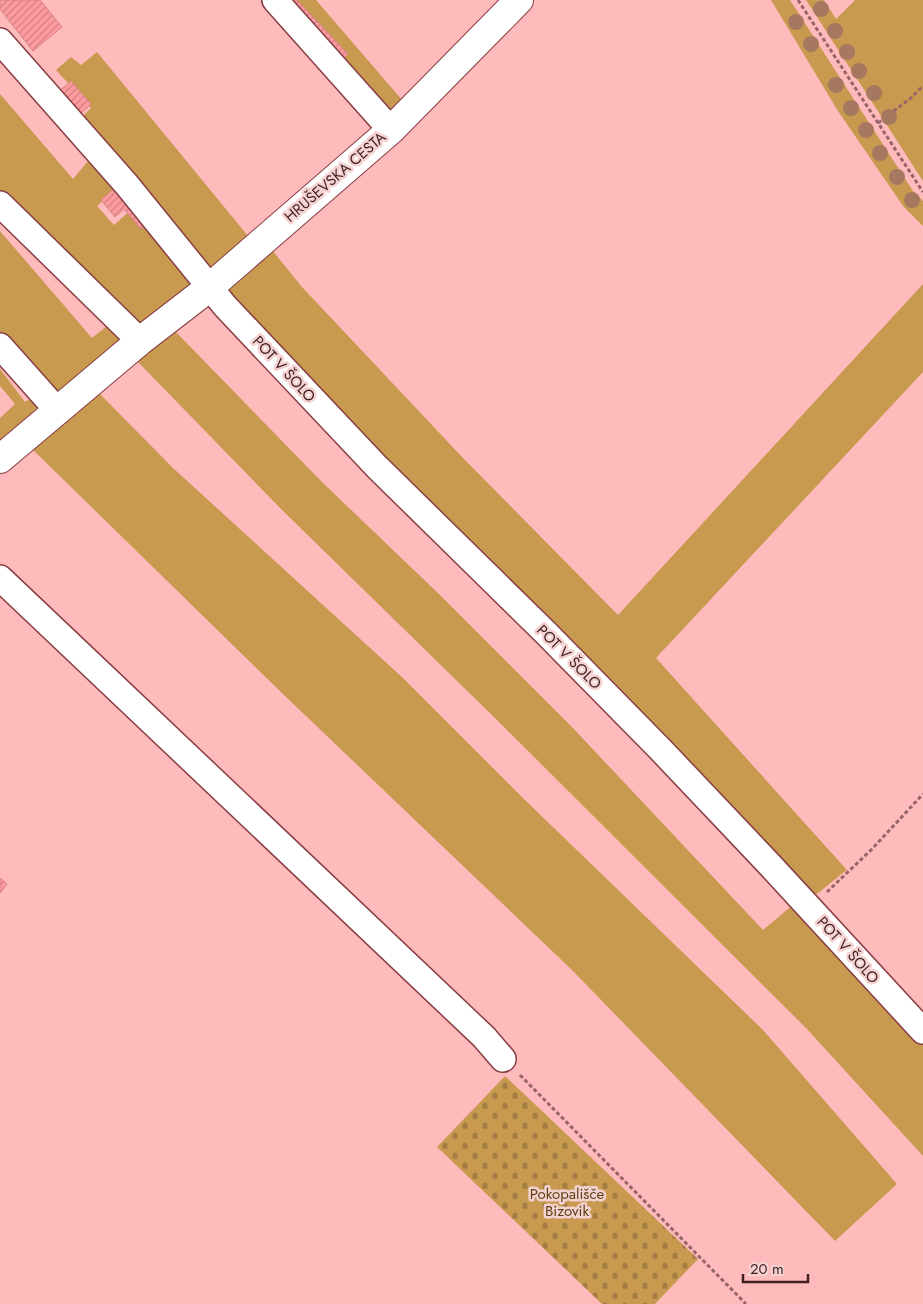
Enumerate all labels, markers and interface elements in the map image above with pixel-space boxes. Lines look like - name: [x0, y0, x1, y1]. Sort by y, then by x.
- street label: HRUŠEVSKA CESTA: [279, 127, 391, 227]
- street label: POT V ŠOLO: [247, 331, 321, 407]
- street label: POT V ŠOLO: [532, 620, 606, 694]
- street label: POT V ŠOLO: [812, 912, 884, 989]
- park label: Pokopališče Bizovik: [530, 1183, 605, 1222]
- scale bar: [743, 1252, 808, 1284]
- text: 20 m: [750, 1258, 784, 1280]

